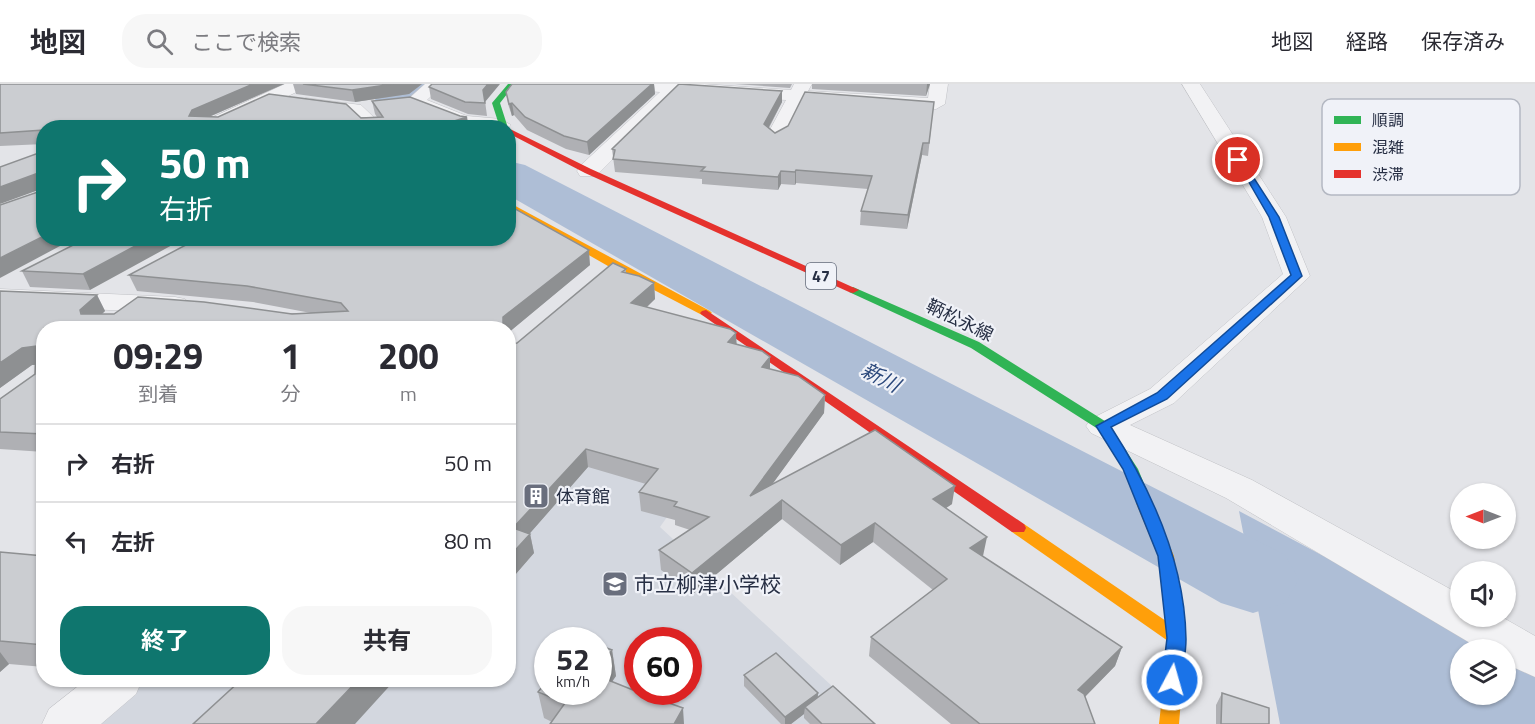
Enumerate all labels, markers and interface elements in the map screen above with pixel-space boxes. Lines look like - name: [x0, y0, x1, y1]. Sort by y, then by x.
- search box: [122, 14, 542, 68]
- text: 地図: [30, 20, 86, 63]
- icon: search: [143, 25, 176, 58]
- text: ここで検索: [191, 25, 301, 59]
- text: 地図: [1271, 25, 1313, 57]
- text: 経路: [1346, 25, 1388, 57]
- text: 保存済み: [1421, 25, 1505, 57]
- legend: [1322, 99, 1520, 195]
- text: 順調: [1372, 108, 1404, 132]
- text: 50 m: [159, 130, 251, 194]
- pin: [1212, 134, 1263, 185]
- text: 混雑: [1372, 135, 1404, 159]
- icon: arrive: [1221, 143, 1254, 176]
- icon: right: [60, 144, 138, 222]
- text: 渋滞: [1372, 162, 1404, 186]
- text: 右折: [159, 188, 213, 229]
- road number: 47: [806, 263, 836, 289]
- street label: 鞆松永線: [922, 292, 998, 348]
- text: 09:29: [113, 328, 203, 383]
- text: 1: [281, 328, 301, 383]
- text: 200: [378, 328, 439, 383]
- water label: 新川: [856, 354, 908, 401]
- text: 到着: [138, 378, 178, 409]
- text: 分: [281, 378, 301, 409]
- text: m: [400, 378, 417, 409]
- text: 50 m: [444, 446, 492, 480]
- icon: right: [60, 447, 93, 480]
- text: 右折: [111, 447, 155, 481]
- building icon: 体育館: [521, 481, 551, 511]
- place label: 体育館: [556, 483, 610, 510]
- north arrow: [1450, 483, 1516, 549]
- map controls: [1450, 483, 1516, 705]
- text: 80 m: [444, 524, 492, 558]
- icon: left: [60, 525, 93, 558]
- text: 左折: [111, 525, 155, 559]
- button: sound: [1450, 561, 1516, 627]
- place label: 市立柳津小学校: [634, 568, 781, 600]
- school or university icon: 市立柳津小学校: [600, 569, 630, 599]
- button: 終了: [60, 606, 270, 675]
- button: 共有: [282, 606, 492, 675]
- speed limit sign: 60: [624, 627, 702, 705]
- text: 52: [556, 636, 590, 682]
- button: layers: [1450, 639, 1516, 705]
- position arrow: [1140, 648, 1204, 712]
- text: km/h: [556, 670, 590, 693]

